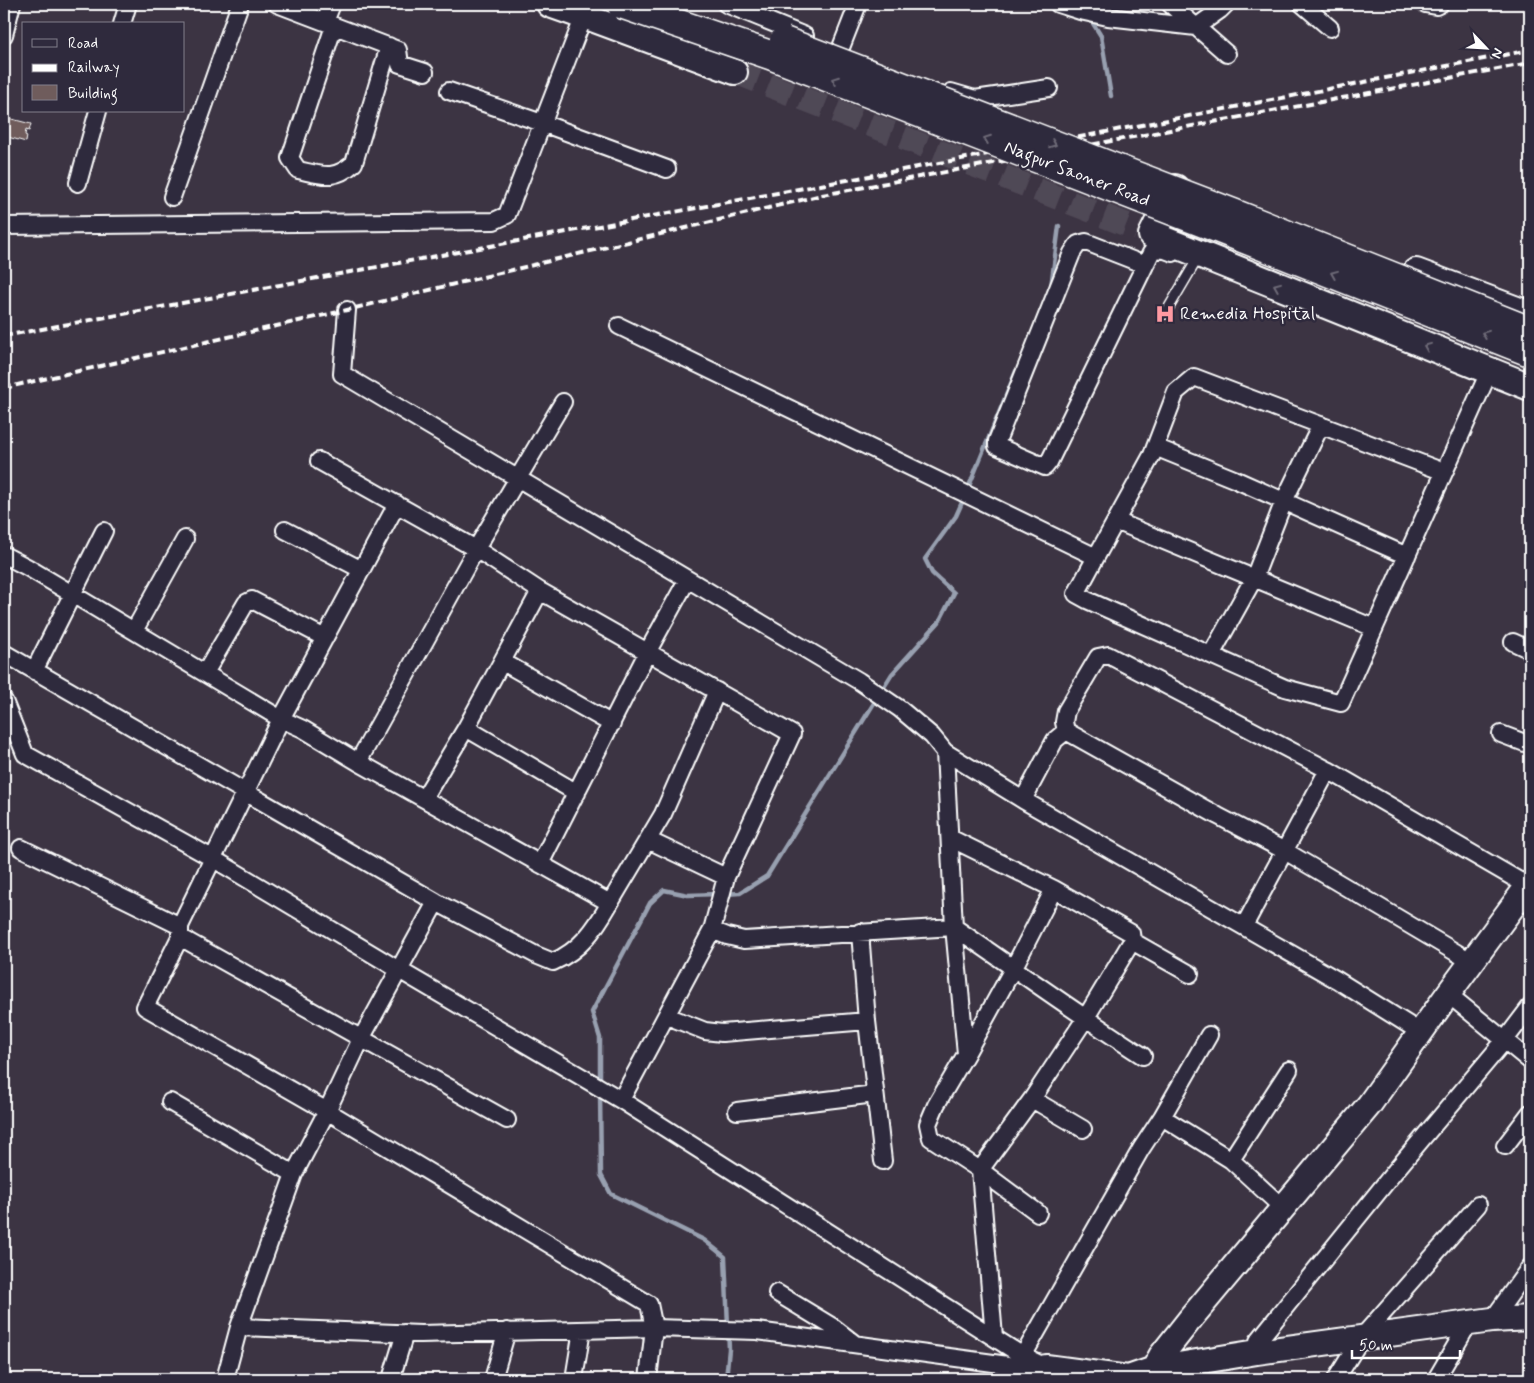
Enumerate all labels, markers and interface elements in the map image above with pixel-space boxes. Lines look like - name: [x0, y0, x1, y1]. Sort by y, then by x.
- legend: [22, 22, 185, 112]
- north arrow: [1462, 22, 1512, 72]
- text: Road: [68, 34, 98, 54]
- text: N: [1487, 45, 1507, 61]
- text: Railway: [68, 58, 120, 78]
- one-way arrow: [831, 76, 840, 87]
- text: Building: [68, 84, 118, 105]
- one-way arrow: [983, 135, 991, 145]
- street label: Nagpur Saoner Road: [1000, 135, 1153, 215]
- one-way arrow: [1048, 138, 1056, 148]
- one-way arrow: [1330, 270, 1339, 280]
- one-way arrow: [1273, 281, 1282, 292]
- place label: Remedia Hospital: [1180, 302, 1315, 326]
- hospital icon: Remedia Hospital: [1154, 303, 1176, 325]
- one-way arrow: [1481, 330, 1490, 340]
- one-way arrow: [1423, 342, 1432, 353]
- scale bar: [1352, 1328, 1459, 1360]
- text: 50 m: [1359, 1336, 1393, 1356]

